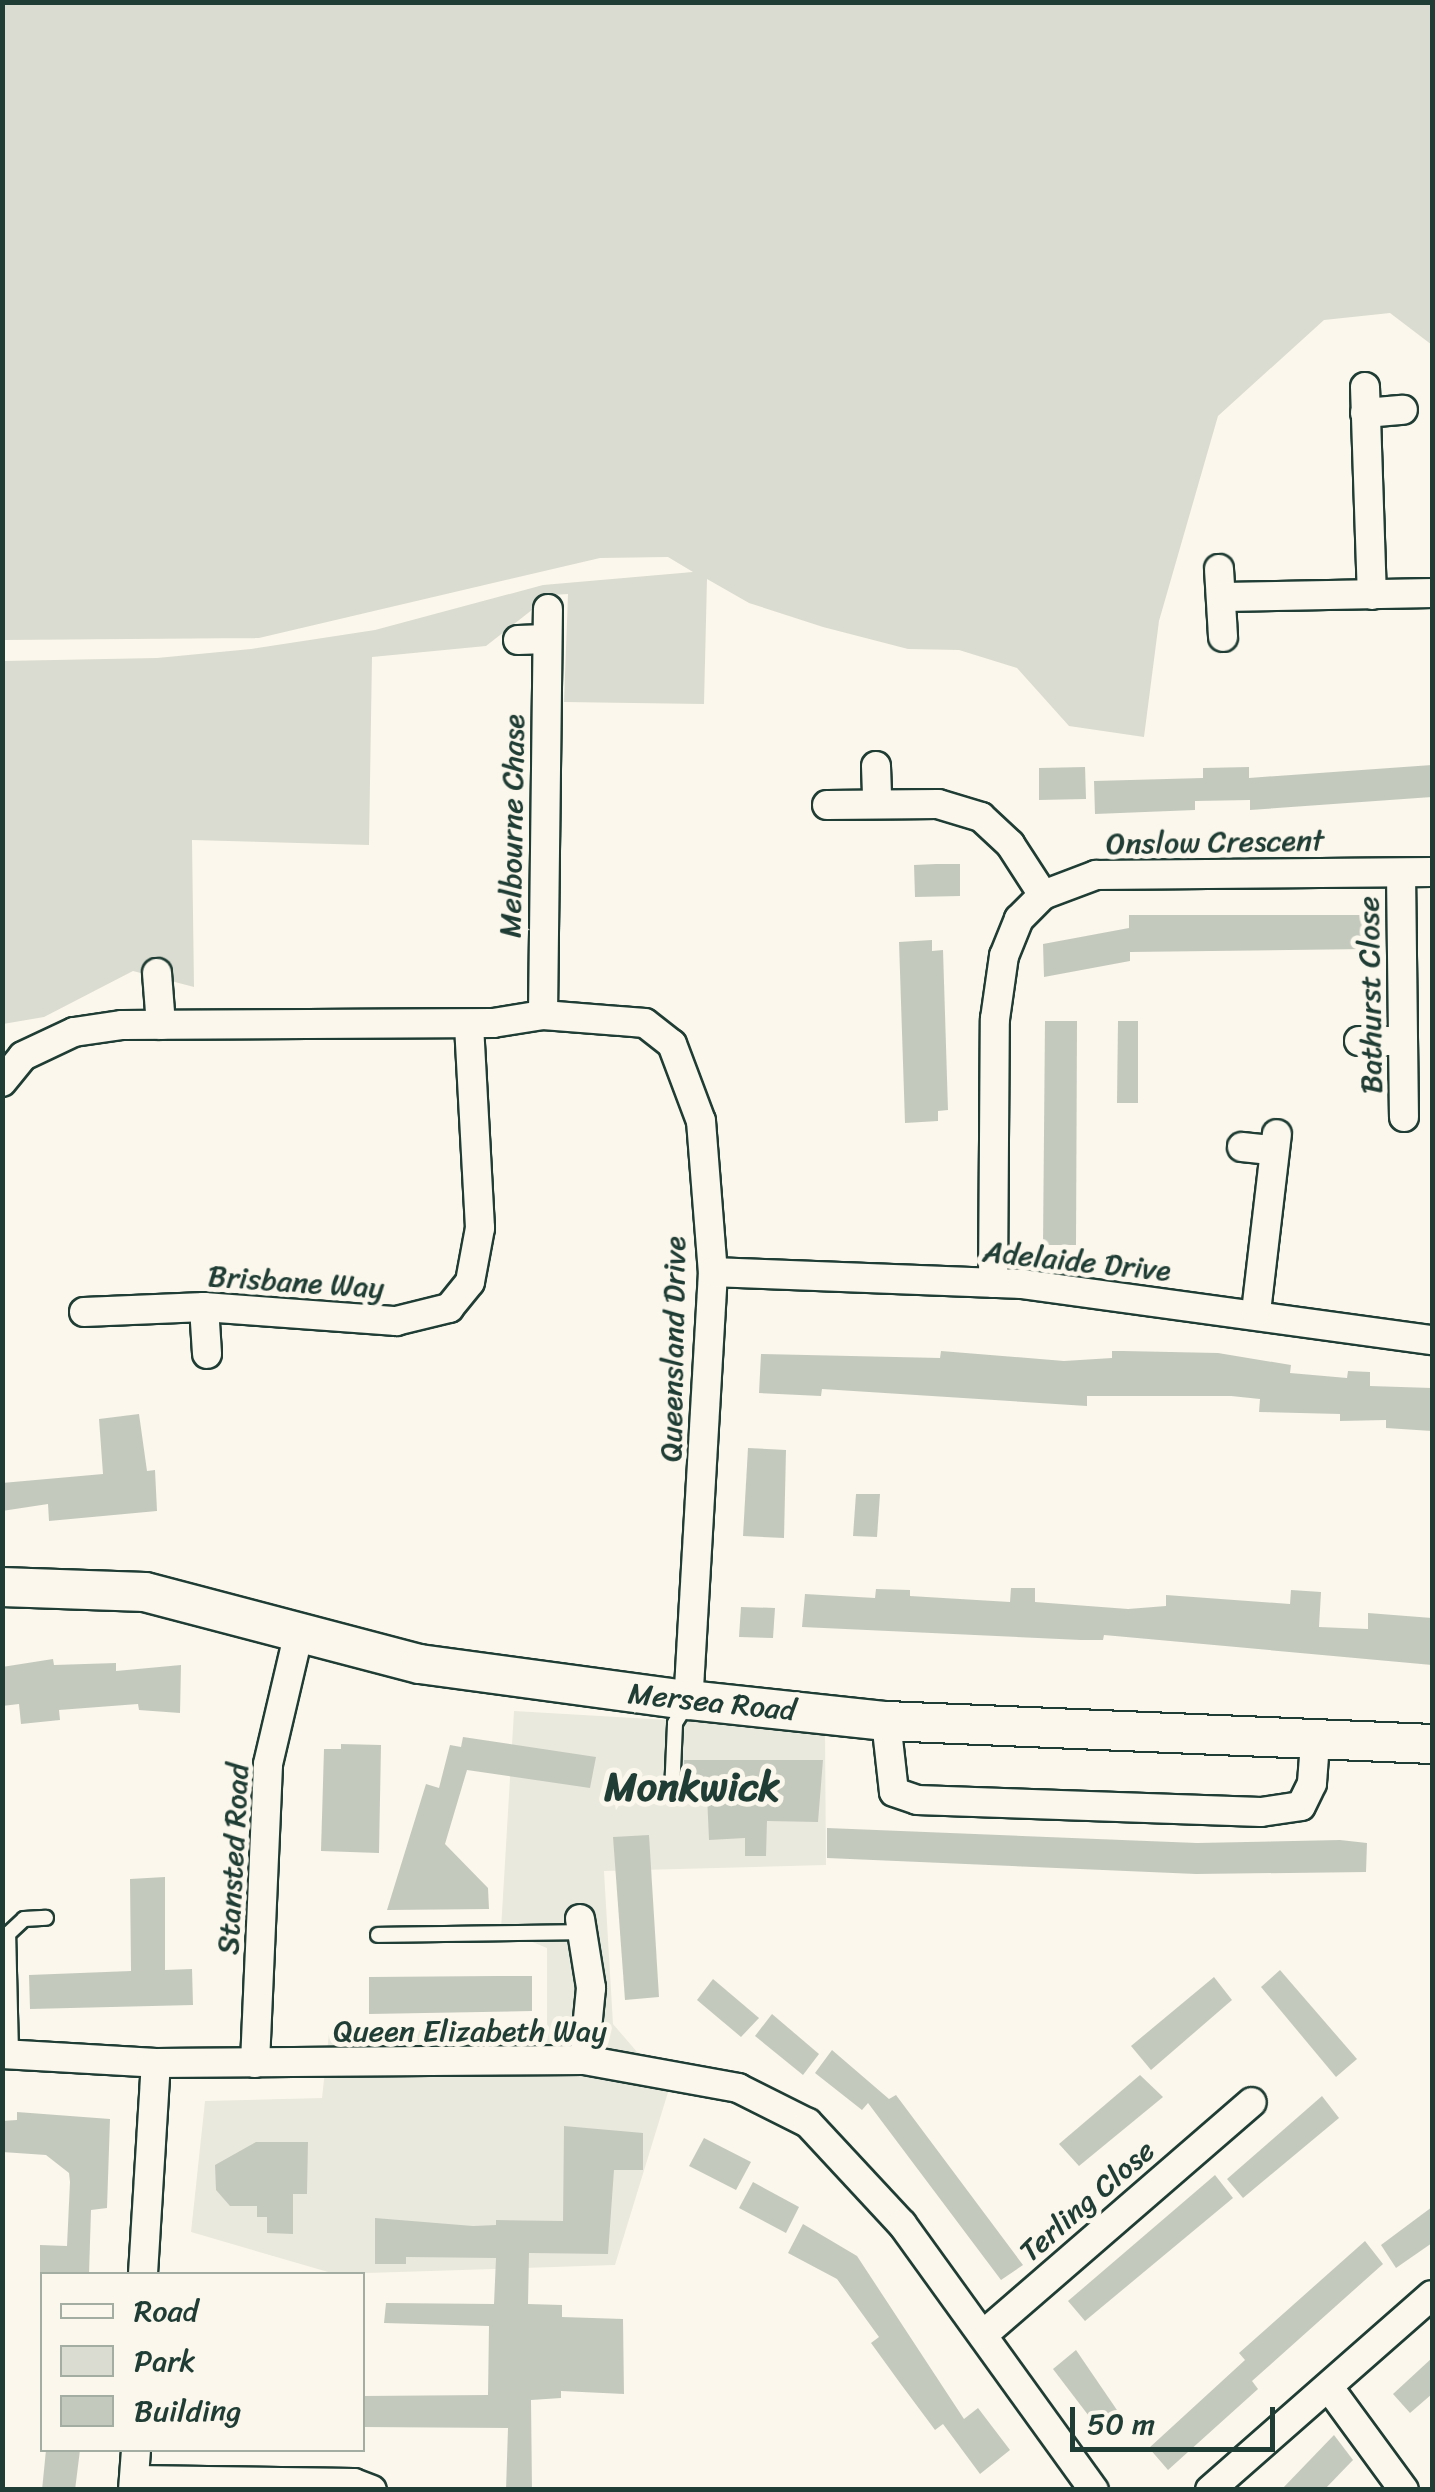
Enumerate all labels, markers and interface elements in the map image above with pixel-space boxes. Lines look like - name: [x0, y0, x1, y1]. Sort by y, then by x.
- street label: Melbourne Chase: [492, 713, 532, 939]
- street label: Onslow Crescent: [1104, 822, 1326, 862]
- street label: Bathurst Close: [1350, 896, 1390, 1094]
- street label: Adelaide Drive: [981, 1233, 1173, 1289]
- street label: Queensland Drive: [653, 1235, 693, 1463]
- street label: Brisbane Way: [207, 1258, 385, 1306]
- street label: Mersea Road: [626, 1675, 798, 1729]
- street label: Stansted Road: [210, 1762, 256, 1956]
- district label: Monkwick: [604, 1763, 780, 1811]
- street label: Queen Elizabeth Way: [333, 2013, 607, 2049]
- street label: Terling Close: [1011, 2132, 1163, 2270]
- legend: [40, 2272, 365, 2452]
- text: Road: [134, 2284, 198, 2338]
- text: Park: [134, 2334, 196, 2388]
- text: Building: [134, 2384, 241, 2438]
- scale bar: [1075, 2387, 1280, 2449]
- text: 50 m: [1087, 2397, 1155, 2451]

